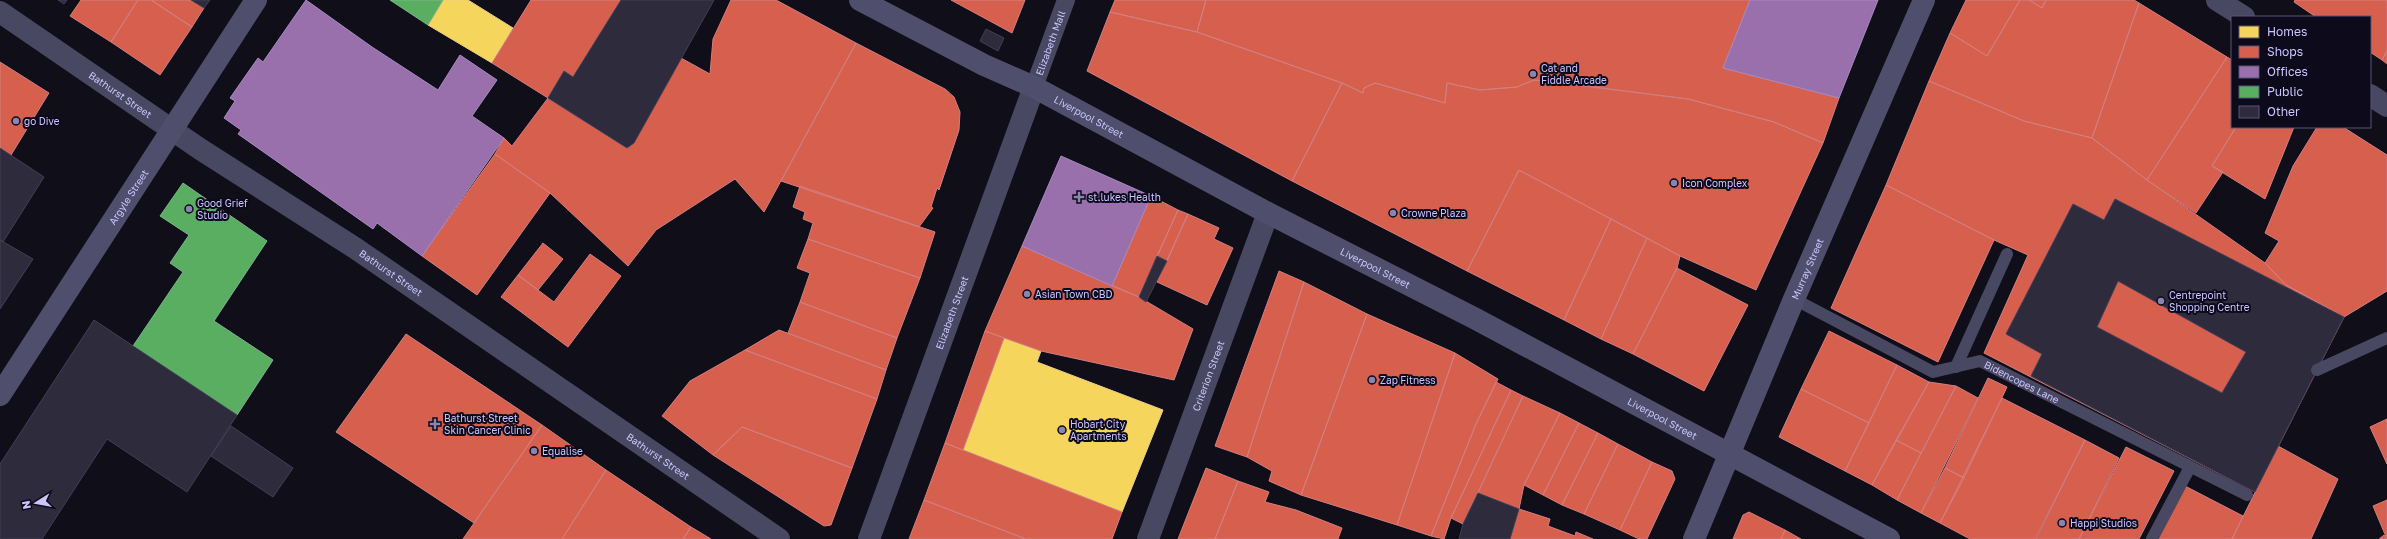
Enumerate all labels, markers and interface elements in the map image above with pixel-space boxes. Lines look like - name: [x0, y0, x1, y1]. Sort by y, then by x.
- street label: Elizabeth Mall: [1033, 9, 1068, 77]
- legend: [2231, 16, 2371, 128]
- text: Homes: [2267, 24, 2307, 39]
- text: Shops: [2267, 44, 2303, 59]
- place label: Cat and Fiddle Arcade: [1541, 62, 1607, 86]
- text: Offices: [2267, 64, 2308, 79]
- street label: Bathurst Street: [87, 69, 154, 120]
- marker: Cat and Fiddle Arcade: [1528, 69, 1538, 79]
- text: Public: [2267, 84, 2304, 99]
- street label: Liverpool Street: [1052, 93, 1126, 140]
- text: Other: [2267, 104, 2300, 119]
- place label: go Dive: [24, 115, 60, 127]
- marker: go Dive: [11, 116, 21, 126]
- street label: Argyle Street: [106, 167, 151, 227]
- place label: Icon Complex: [1682, 177, 1748, 189]
- marker: Icon Complex: [1669, 178, 1679, 188]
- marker: st.lukes Health: [1073, 191, 1085, 203]
- place label: st.lukes Health: [1088, 191, 1161, 203]
- place label: Good Grief Studio: [197, 197, 248, 221]
- marker: Good Grief Studio: [184, 204, 194, 214]
- place label: Crowne Plaza: [1401, 207, 1466, 219]
- marker: Crowne Plaza: [1388, 208, 1398, 218]
- street label: Murray Street: [1789, 236, 1826, 301]
- street label: Liverpool Street: [1338, 245, 1412, 291]
- street label: Bathurst Street: [357, 247, 425, 299]
- street label: Elizabeth Street: [933, 274, 970, 351]
- place label: Asian Town CBD: [1035, 288, 1112, 300]
- marker: Asian Town CBD: [1022, 289, 1032, 299]
- place label: Centrepoint Shopping Centre: [2169, 289, 2250, 313]
- marker: Centrepoint Shopping Centre: [2156, 296, 2166, 306]
- street label: Criterion Street: [1190, 339, 1227, 413]
- street label: Bidencopes Lane: [1982, 358, 2061, 406]
- place label: Zap Fitness: [1380, 374, 1435, 386]
- marker: Zap Fitness: [1367, 375, 1377, 385]
- street label: Liverpool Street: [1626, 395, 1699, 442]
- place label: Bathurst Street Skin Cancer Clinic: [444, 412, 531, 436]
- marker: Bathurst Street Skin Cancer Clinic: [429, 418, 441, 430]
- place label: Hobart City Apartments: [1070, 418, 1127, 442]
- marker: Hobart City Apartments: [1057, 425, 1067, 435]
- street label: Bathurst Street: [624, 430, 692, 482]
- place label: Equalise: [542, 445, 583, 457]
- marker: Equalise: [529, 446, 539, 456]
- north arrow: [16, 483, 56, 523]
- text: N: [19, 500, 33, 510]
- place label: Happi Studios: [2070, 517, 2137, 529]
- marker: Happi Studios: [2057, 518, 2067, 528]

